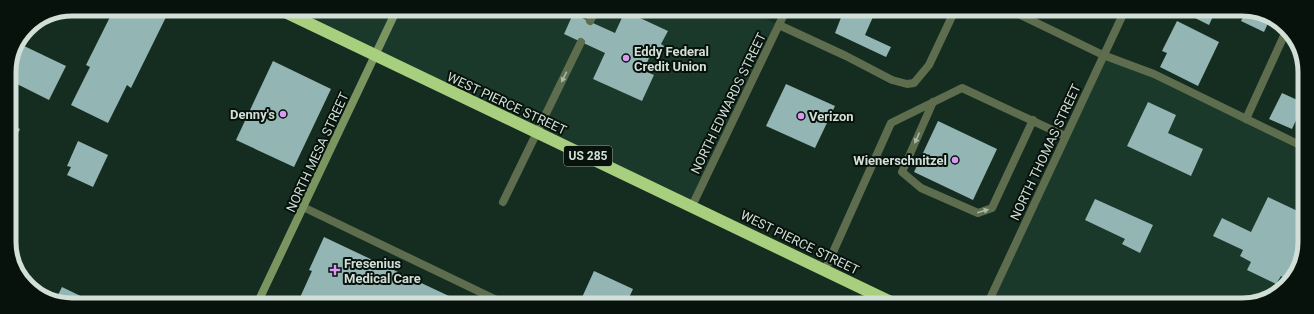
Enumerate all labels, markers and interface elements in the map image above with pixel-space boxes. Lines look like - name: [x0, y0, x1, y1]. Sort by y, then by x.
- street label: NORTH EDWARDS STREET: [688, 30, 769, 176]
- place label: Eddy Federal Credit Union: [634, 44, 709, 74]
- marker: Eddy Federal Credit Union: [621, 53, 631, 63]
- street label: WEST PIERCE STREET: [445, 69, 569, 138]
- one-way arrow: [561, 71, 567, 82]
- street label: NORTH THOMAS STREET: [1007, 81, 1084, 223]
- street label: NORTH MESA STREET: [283, 90, 352, 214]
- place label: Denny's: [230, 107, 275, 122]
- marker: Denny's: [278, 109, 288, 119]
- place label: Verizon: [809, 109, 854, 124]
- marker: Verizon: [796, 111, 806, 121]
- one-way arrow: [914, 132, 920, 144]
- road number: US 285: [564, 146, 612, 166]
- place label: Wienerschnitzel: [853, 153, 947, 168]
- marker: Wienerschnitzel: [950, 155, 960, 165]
- street label: WEST PIERCE STREET: [738, 207, 862, 278]
- one-way arrow: [977, 207, 990, 213]
- place label: Fresenius Medical Care: [344, 256, 421, 286]
- marker: Fresenius Medical Care: [329, 264, 341, 276]

